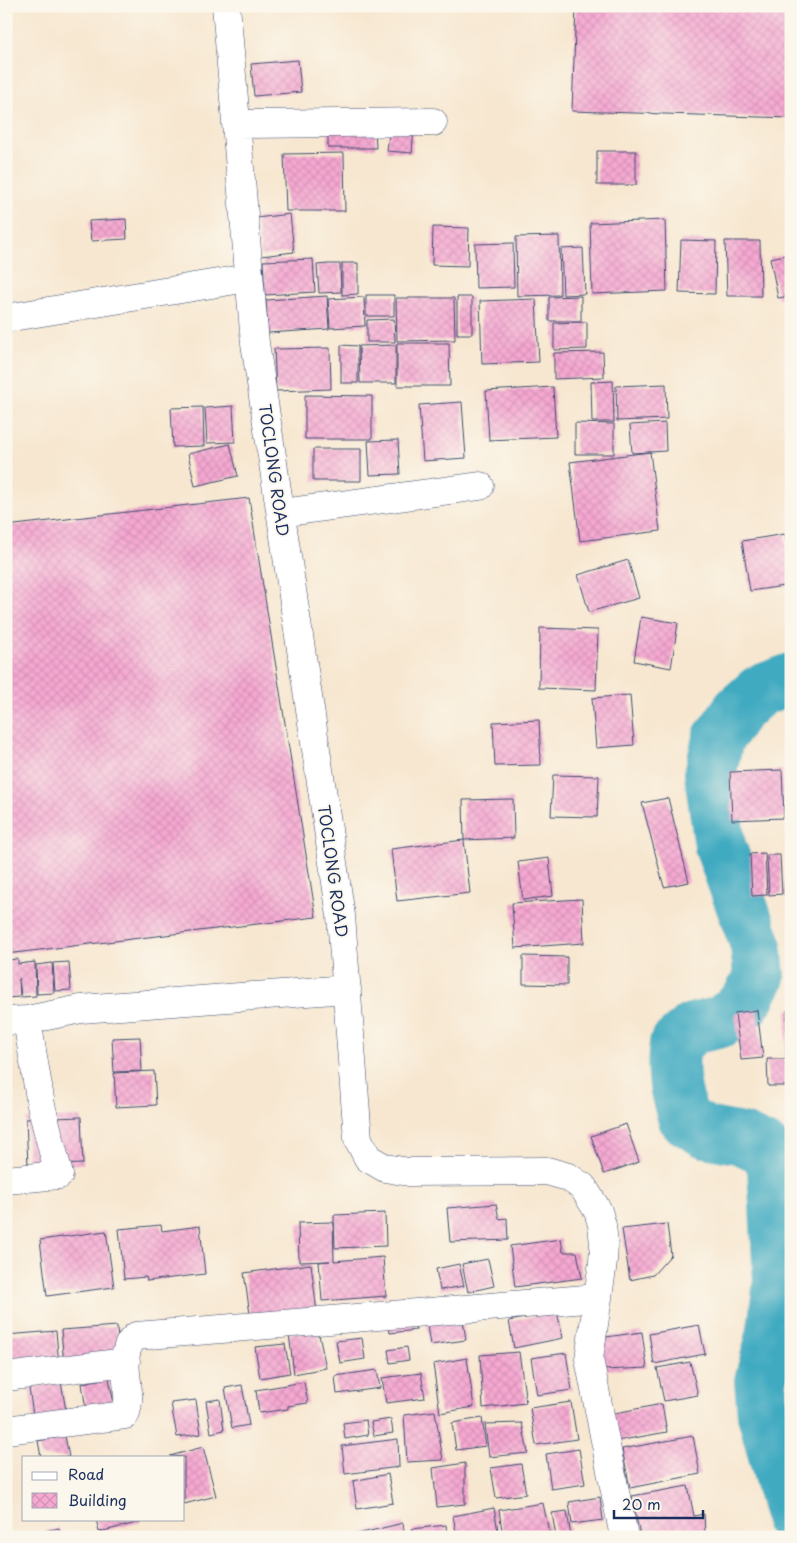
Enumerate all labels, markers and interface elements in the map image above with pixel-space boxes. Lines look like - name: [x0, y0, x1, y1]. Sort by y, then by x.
- street label: TOCLONG ROAD: [254, 402, 296, 538]
- street label: TOCLONG ROAD: [313, 803, 355, 939]
- legend: [22, 1456, 185, 1520]
- text: Road: [68, 1462, 104, 1485]
- text: Building: [68, 1488, 127, 1511]
- scale bar: [614, 1488, 703, 1520]
- text: 20 m: [622, 1492, 661, 1515]

